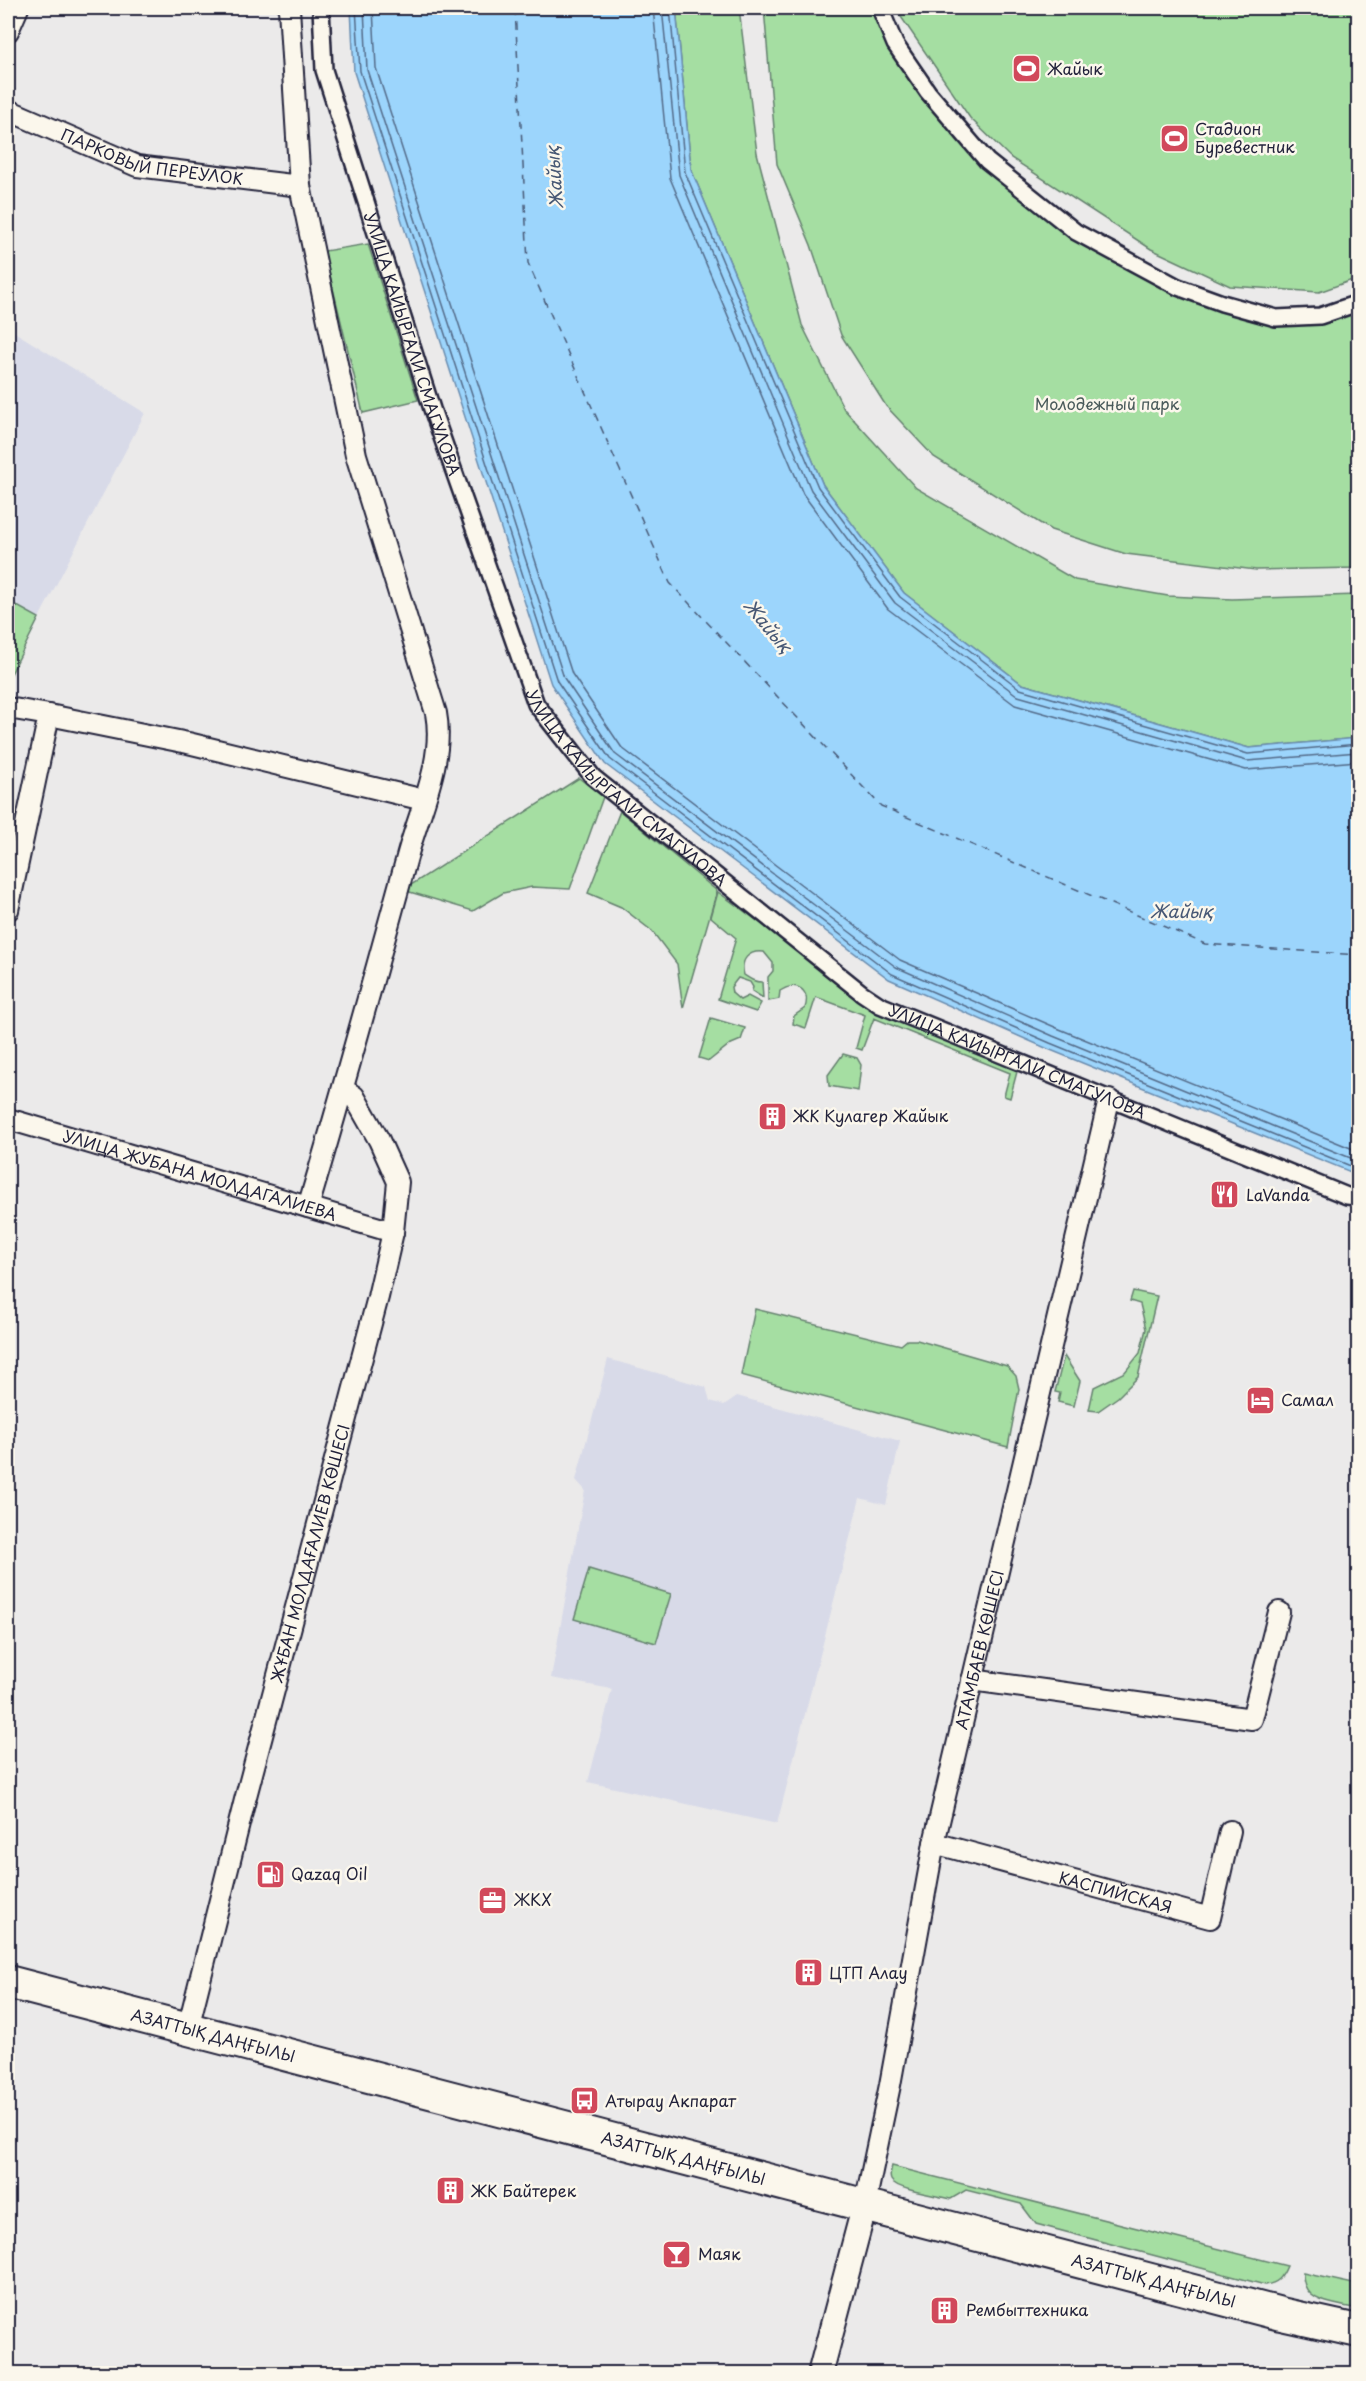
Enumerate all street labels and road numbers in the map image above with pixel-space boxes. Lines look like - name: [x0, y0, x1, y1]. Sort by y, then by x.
- street label: ПАРКОВЫЙ ПЕРЕУЛОК: [58, 122, 244, 190]
- street label: УЛИЦА КАЙЫРГАЛИ СМАГУЛОВА: [359, 209, 468, 479]
- street label: УЛИЦА КАЙЫРГАЛИ СМАГУЛОВА: [521, 686, 733, 891]
- street label: УЛИЦА КАЙЫРГАЛИ СМАГУЛОВА: [885, 997, 1150, 1124]
- street label: УЛИЦА ЖУБАНА МОЛДАГАЛИЕВА: [61, 1123, 340, 1226]
- street label: ЖҰБАН МОЛДАҒАЛИЕВ КӨШЕСІ: [263, 1422, 355, 1686]
- street label: АТАМБАЕВ КӨШЕСІ: [948, 1568, 1009, 1732]
- street label: КАСПИЙСКАЯ: [1056, 1864, 1175, 1918]
- street label: АЗАТТЫҚ ДАҢҒЫЛЫ: [129, 2002, 298, 2067]
- street label: АЗАТТЫҚ ДАҢҒЫЛЫ: [599, 2124, 768, 2190]
- street label: АЗАТТЫҚ ДАҢҒЫЛЫ: [1069, 2247, 1239, 2313]

